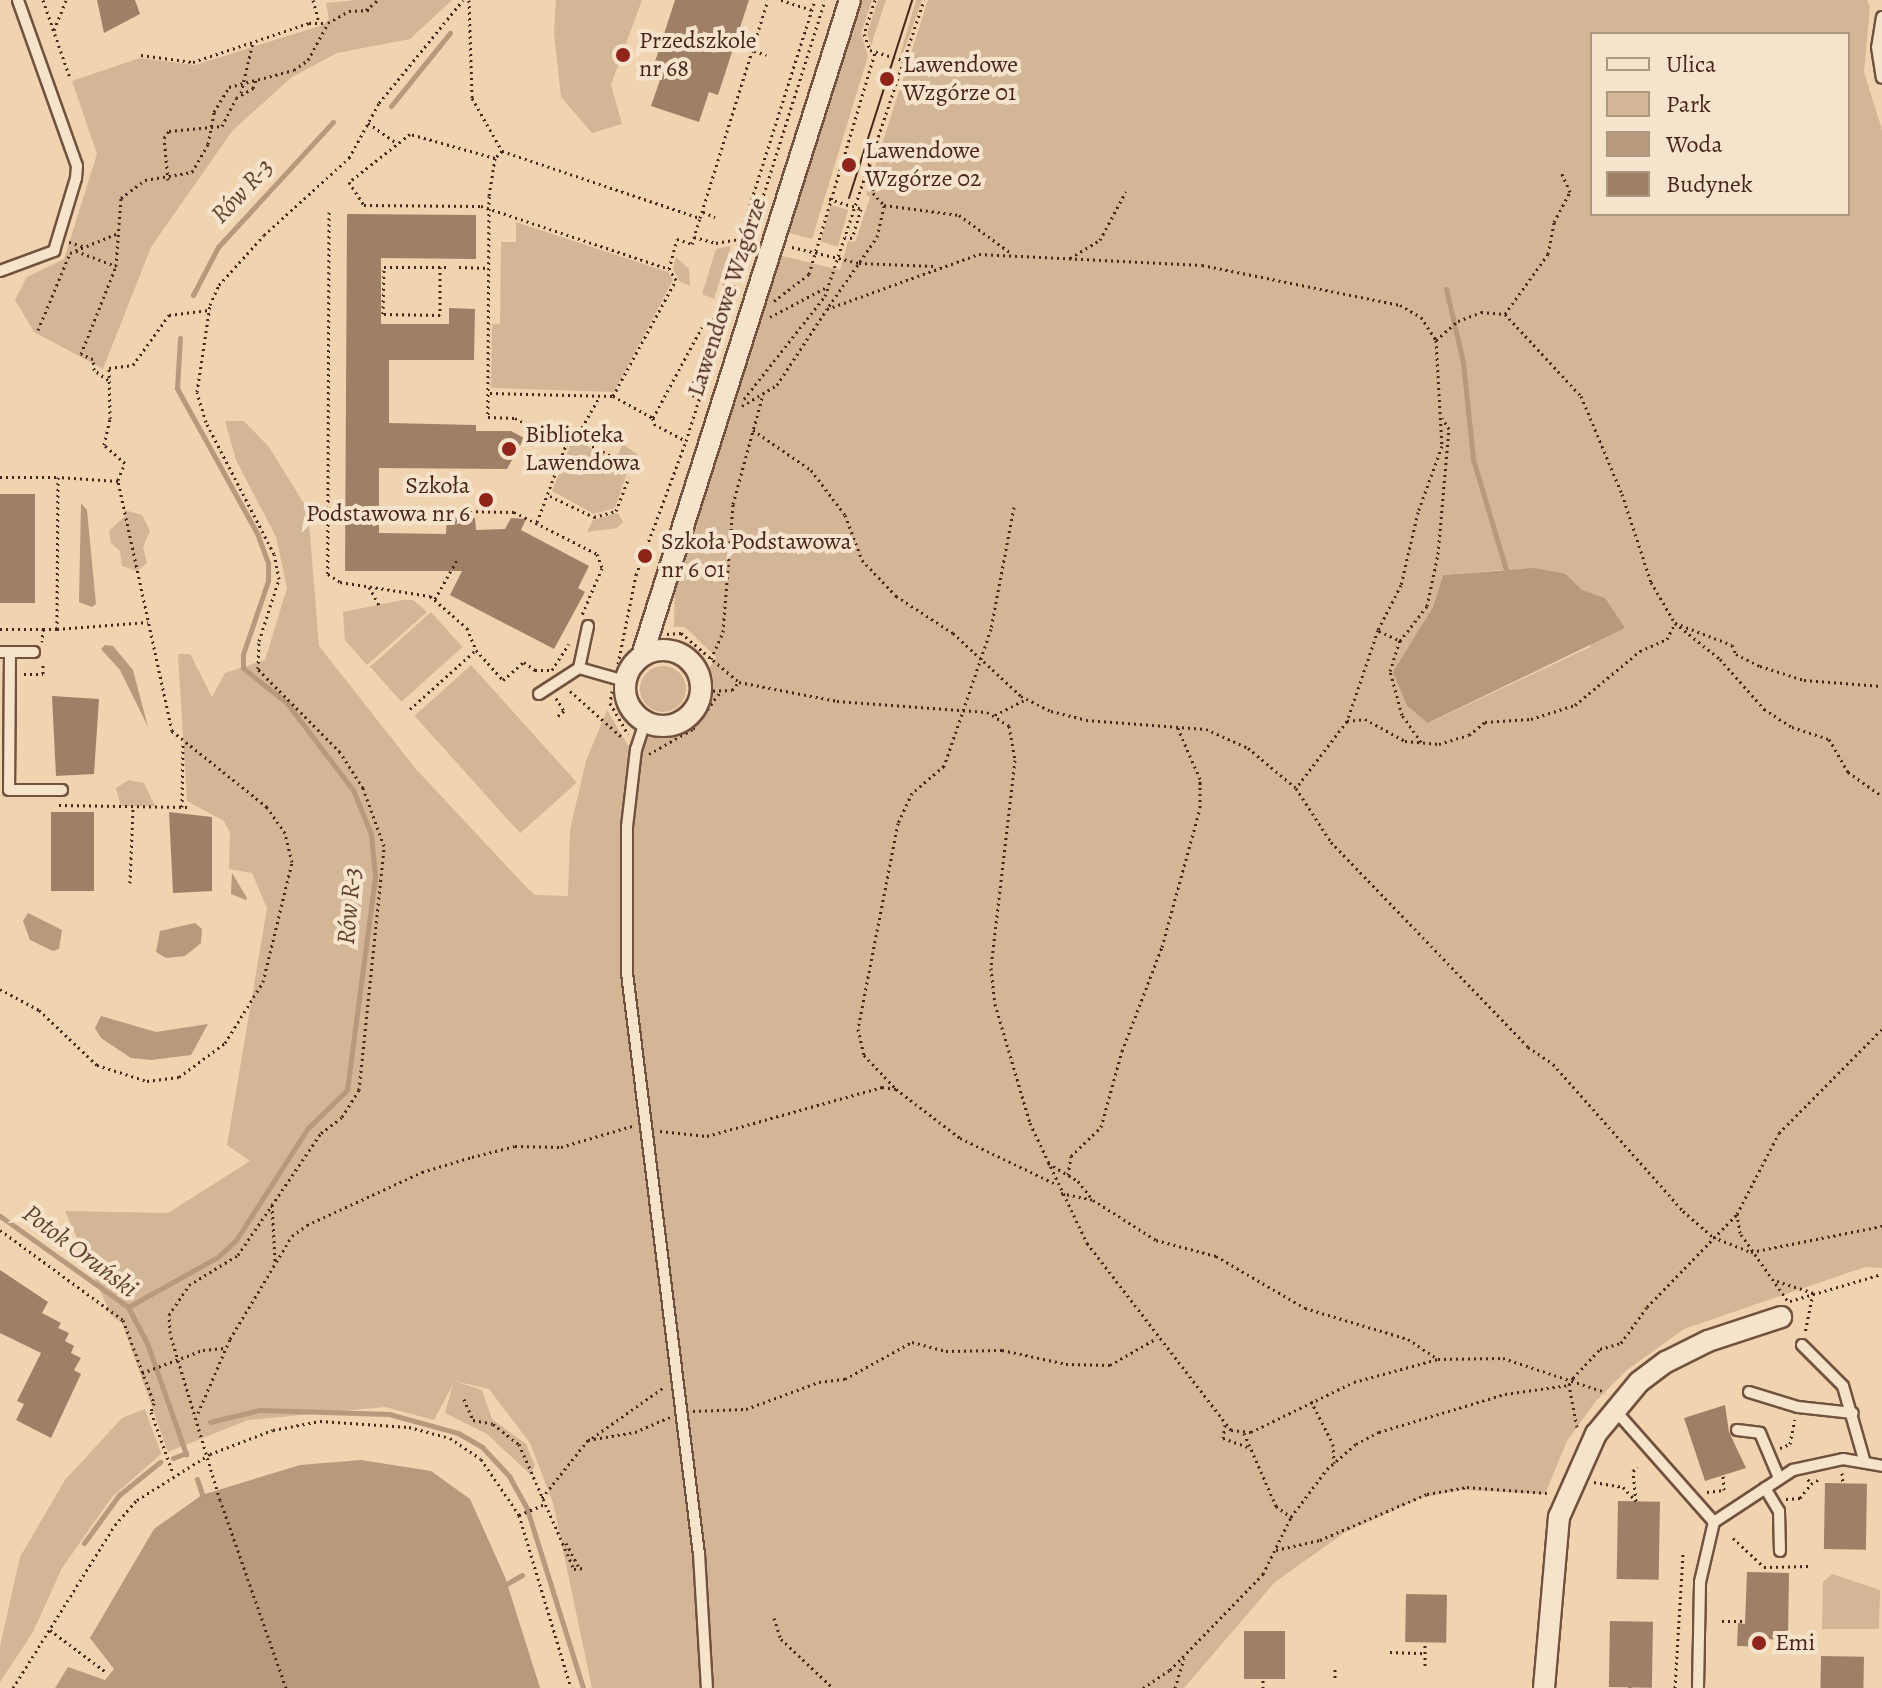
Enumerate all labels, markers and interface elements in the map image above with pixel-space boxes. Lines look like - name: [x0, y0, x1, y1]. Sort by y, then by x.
- place label: Przedszkole nr 68: [639, 27, 757, 83]
- legend: [1590, 32, 1850, 216]
- marker: Przedszkole nr 68: [614, 46, 632, 64]
- text: Ulica: [1666, 48, 1716, 80]
- place label: Lawendowe Wzgórze 01: [903, 51, 1018, 107]
- marker: Lawendowe Wzgórze 01: [878, 70, 896, 88]
- text: Park: [1666, 88, 1711, 120]
- text: Woda: [1666, 128, 1723, 160]
- place label: Lawendowe Wzgórze 02: [865, 137, 981, 193]
- water label: Rów R-3: [204, 152, 280, 230]
- marker: Lawendowe Wzgórze 02: [840, 156, 858, 174]
- text: Budynek: [1666, 168, 1753, 200]
- street label: Lawendowe Wzgórze: [681, 194, 773, 400]
- place label: Biblioteka Lawendowa: [525, 421, 641, 477]
- marker: Biblioteka Lawendowa: [500, 440, 518, 458]
- place label: Szkoła Podstawowa nr 6: [306, 472, 470, 528]
- marker: Szkoła Podstawowa nr 6: [477, 491, 495, 509]
- place label: Szkoła Podstawowa nr 6 01: [661, 528, 852, 584]
- marker: Szkoła Podstawowa nr 6 01: [636, 547, 654, 565]
- water label: Rów R-3: [330, 866, 368, 946]
- water label: Potok Oruński: [16, 1198, 144, 1304]
- place label: Emi: [1775, 1629, 1815, 1657]
- marker: Emi: [1750, 1634, 1768, 1652]

